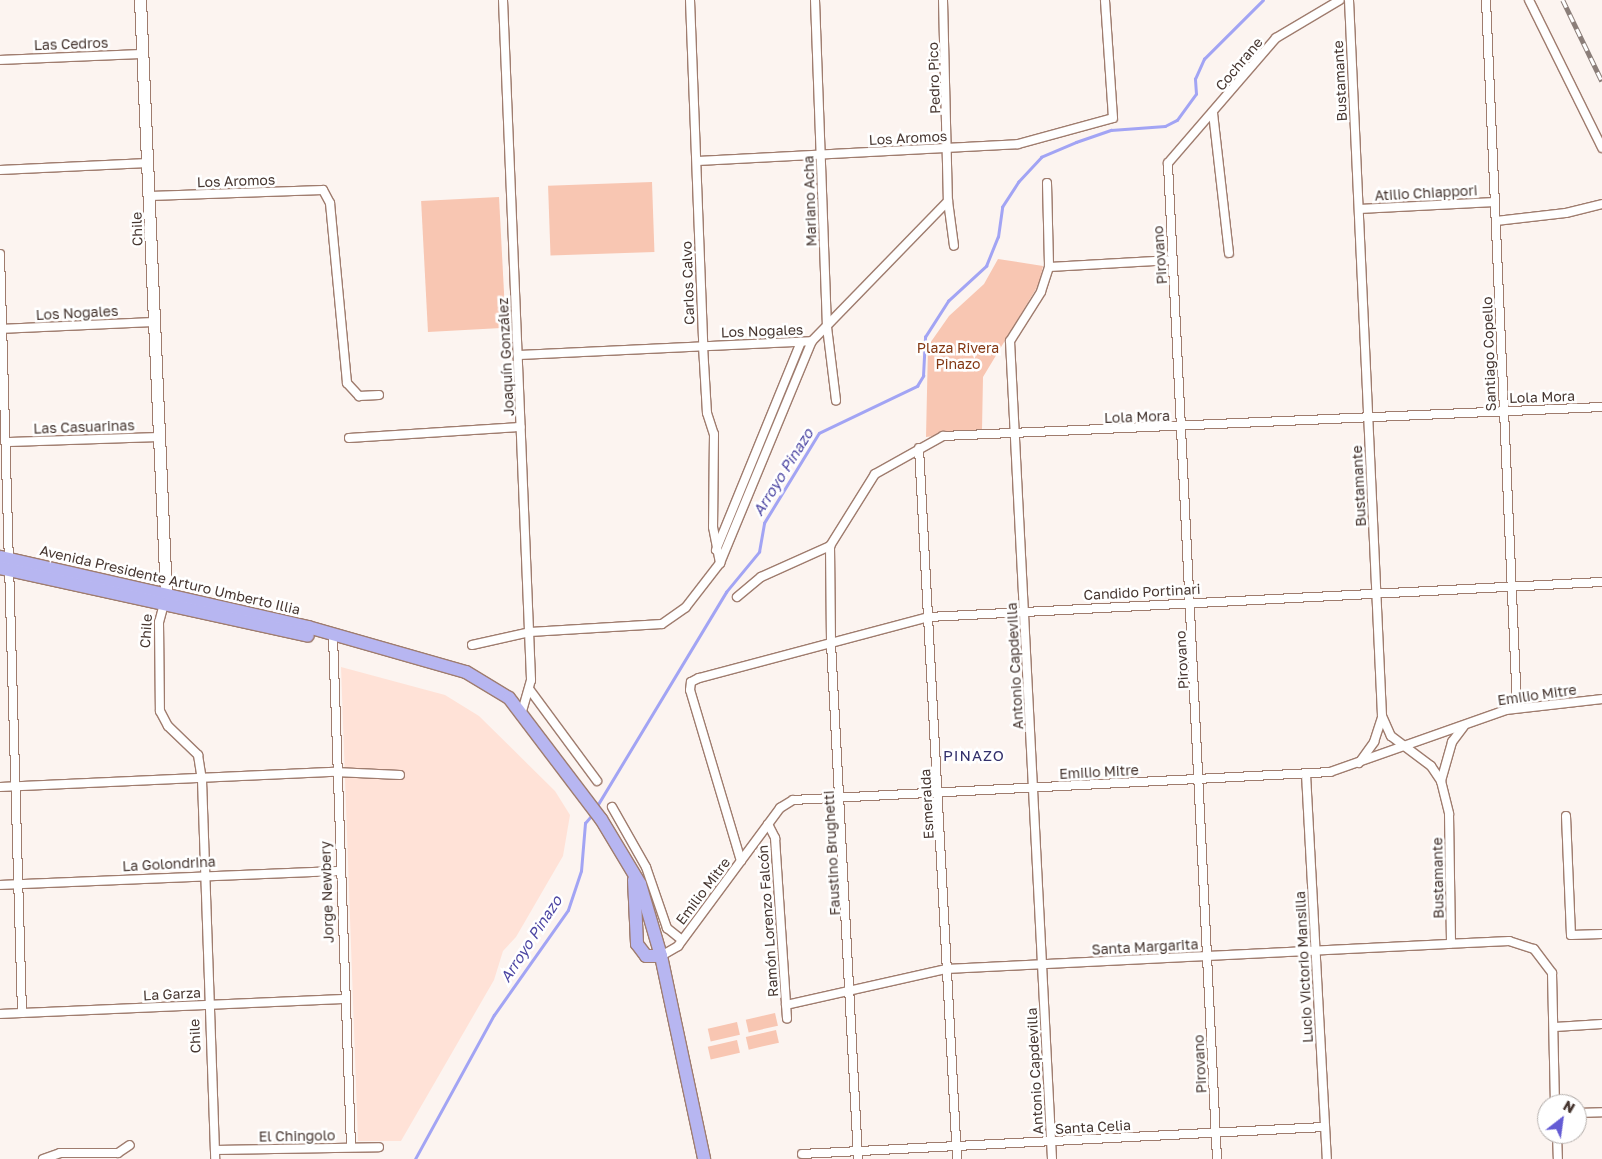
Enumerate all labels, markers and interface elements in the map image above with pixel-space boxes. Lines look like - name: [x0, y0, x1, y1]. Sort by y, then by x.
- street label: Las Cedros: [34, 34, 108, 54]
- street label: Cochrane: [1212, 34, 1266, 94]
- street label: Bustamante: [1329, 40, 1351, 122]
- street label: Pedro Pico: [924, 42, 944, 114]
- street label: Los Aromos: [868, 128, 948, 148]
- street label: Mariano Acha: [800, 155, 820, 247]
- street label: Los Aromos: [196, 171, 276, 191]
- street label: Atilio Chiappori: [1374, 182, 1478, 204]
- street label: Chile: [128, 212, 146, 246]
- street label: Pirovano: [1150, 225, 1170, 285]
- street label: Carlos Calvo: [678, 241, 698, 325]
- street label: Santiago Copello: [1479, 296, 1499, 412]
- street label: Joaquín González: [495, 297, 517, 417]
- street label: Los Nogales: [35, 302, 119, 324]
- street label: Los Nogales: [720, 321, 804, 341]
- park label: Plaza Rivera Pinazo: [917, 340, 999, 372]
- street label: Lola Mora: [1509, 387, 1575, 407]
- street label: Lola Mora: [1104, 407, 1170, 427]
- street label: Las Casuarinas: [33, 417, 135, 437]
- water label: Arroyo Pinazo: [749, 425, 817, 519]
- street label: Bustamante: [1348, 445, 1370, 527]
- street label: Avenida Presidente Arturo Umberto Illia: [38, 542, 302, 618]
- street label: Candido Portinari: [1083, 581, 1201, 603]
- street label: Antonio Capdevilla: [1003, 602, 1027, 730]
- street label: Chile: [136, 613, 156, 649]
- street label: Pirovano: [1172, 630, 1192, 690]
- street label: Emilio Mitre: [1496, 681, 1578, 709]
- district label: PINAZO: [942, 747, 1006, 765]
- street label: Emilio Mitre: [1059, 762, 1139, 782]
- street label: Esmeralda: [917, 768, 937, 840]
- street label: Faustino Brughetti: [820, 790, 844, 916]
- street label: Bustamante: [1429, 837, 1447, 919]
- street label: Jorge Newbery: [317, 841, 337, 943]
- street label: Ramón Lorenzo Falcón: [754, 844, 782, 998]
- street label: La Golondrina: [122, 853, 216, 875]
- street label: Emilio Mitre: [672, 854, 734, 928]
- street label: Lucio Victorio Mansilla: [1292, 891, 1316, 1043]
- water label: Arroyo Pinazo: [496, 892, 566, 986]
- street label: Santa Margarita: [1091, 936, 1199, 958]
- street label: La Garza: [143, 984, 201, 1004]
- street label: Antonio Capdevilla: [1023, 1007, 1047, 1135]
- street label: Chile: [186, 1018, 204, 1054]
- street label: Pirovano: [1190, 1034, 1210, 1094]
- north arrow: [1537, 1094, 1587, 1144]
- text: N: [1560, 1096, 1578, 1116]
- street label: Santa Celia: [1055, 1117, 1131, 1137]
- street label: El Chingolo: [258, 1127, 336, 1145]

